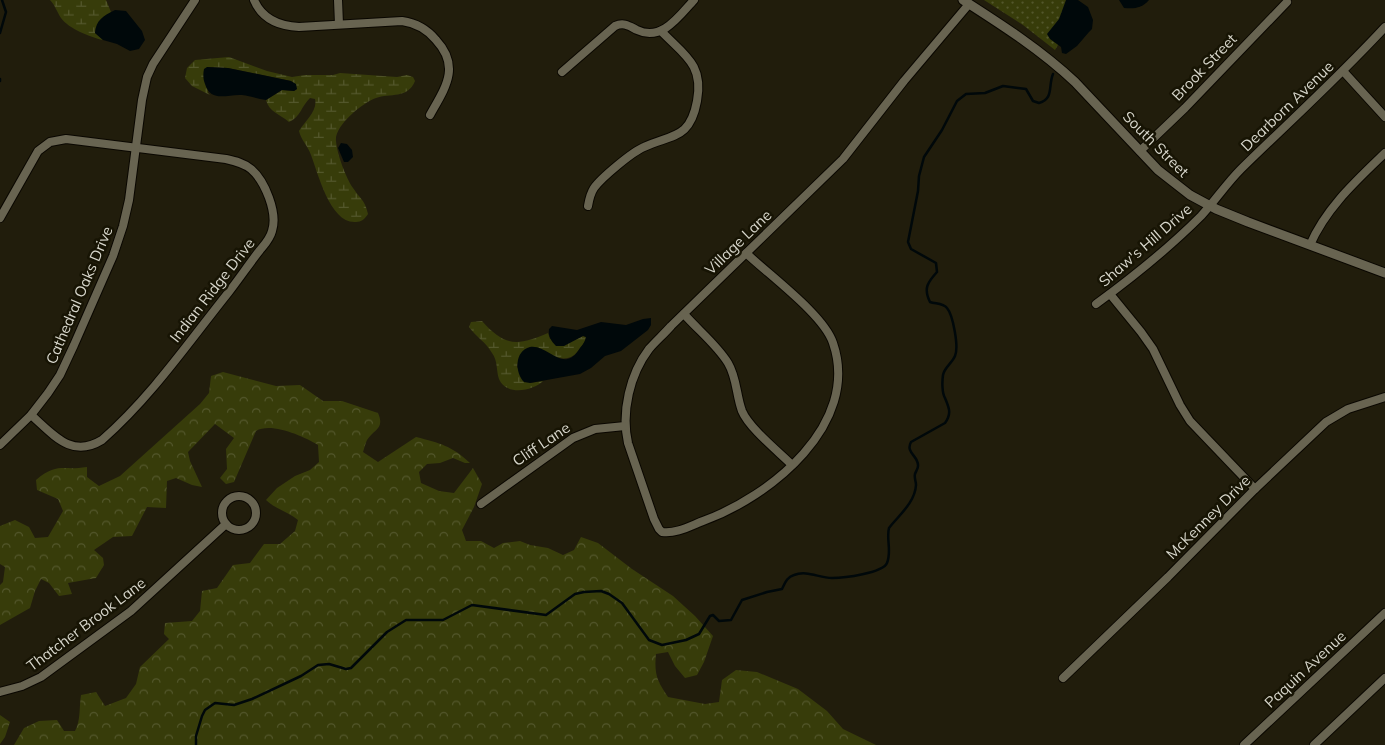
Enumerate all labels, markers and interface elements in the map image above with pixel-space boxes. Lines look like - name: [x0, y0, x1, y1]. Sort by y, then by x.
- street label: Brook Street: [1167, 30, 1241, 104]
- street label: Dearborn Avenue: [1237, 57, 1337, 155]
- street label: South Street: [1119, 107, 1193, 181]
- street label: Shaw's Hill Drive: [1095, 199, 1195, 291]
- street label: Village Lane: [701, 205, 775, 279]
- street label: Cathedral Oaks Drive: [41, 223, 117, 367]
- street label: Indian Ridge Drive: [165, 234, 259, 346]
- street label: Cliff Lane: [509, 418, 573, 470]
- street label: McKenney Drive: [1162, 471, 1254, 563]
- street label: Thatcher Brook Lane: [23, 573, 149, 675]
- street label: Paquin Avenue: [1260, 626, 1350, 712]

